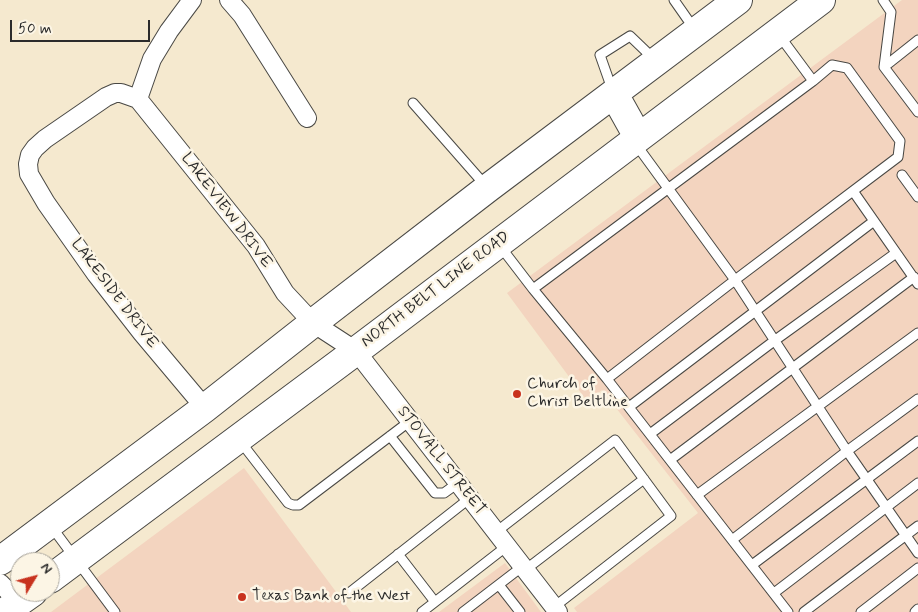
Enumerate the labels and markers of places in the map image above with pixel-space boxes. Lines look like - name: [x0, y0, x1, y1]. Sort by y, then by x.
- place label: Church of Christ Beltline: [527, 375, 628, 413]
- marker: Church of Christ Beltline: [511, 388, 523, 400]
- place label: Texas Bank of the West: [252, 587, 410, 607]
- marker: Texas Bank of the West: [236, 591, 248, 603]

